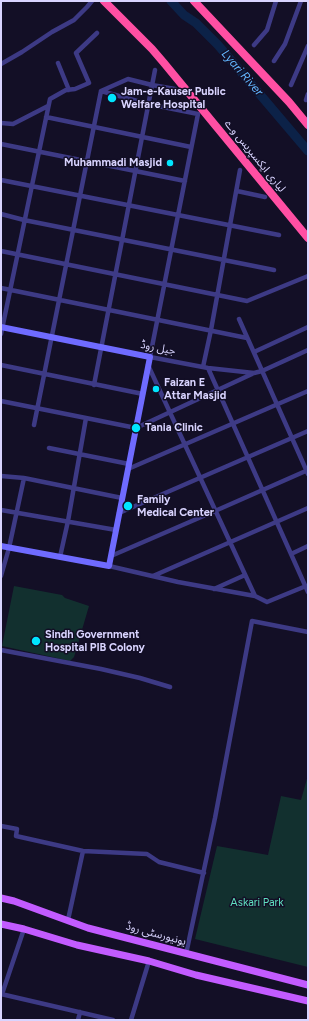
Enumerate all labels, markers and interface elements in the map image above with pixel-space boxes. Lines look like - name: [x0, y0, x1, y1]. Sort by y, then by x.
- water label: Lyari River: [218, 47, 266, 99]
- place label: Jam-e-Kauser Public Welfare Hospital: [121, 85, 226, 111]
- marker: Jam-e-Kauser Public Welfare Hospital: [106, 92, 118, 104]
- street label: لیاری ایکسپریس وے: [222, 117, 288, 195]
- place label: Muhammadi Masjid: [64, 156, 162, 170]
- marker: Muhammadi Masjid: [165, 158, 175, 168]
- street label: جیل روڈ: [139, 338, 177, 358]
- place label: Faizan E Attar Masjid: [164, 376, 226, 402]
- marker: Faizan E Attar Masjid: [151, 384, 161, 394]
- place label: Tania Clinic: [145, 421, 203, 435]
- marker: Tania Clinic: [130, 422, 142, 434]
- place label: Family Medical Center: [137, 493, 214, 519]
- marker: Family Medical Center: [122, 500, 134, 512]
- place label: Sindh Government Hospital PIB Colony: [45, 628, 145, 654]
- marker: Sindh Government Hospital PIB Colony: [30, 635, 42, 647]
- park label: Askari Park: [230, 896, 284, 910]
- street label: یونیورسٹی روڈ: [124, 920, 188, 948]

